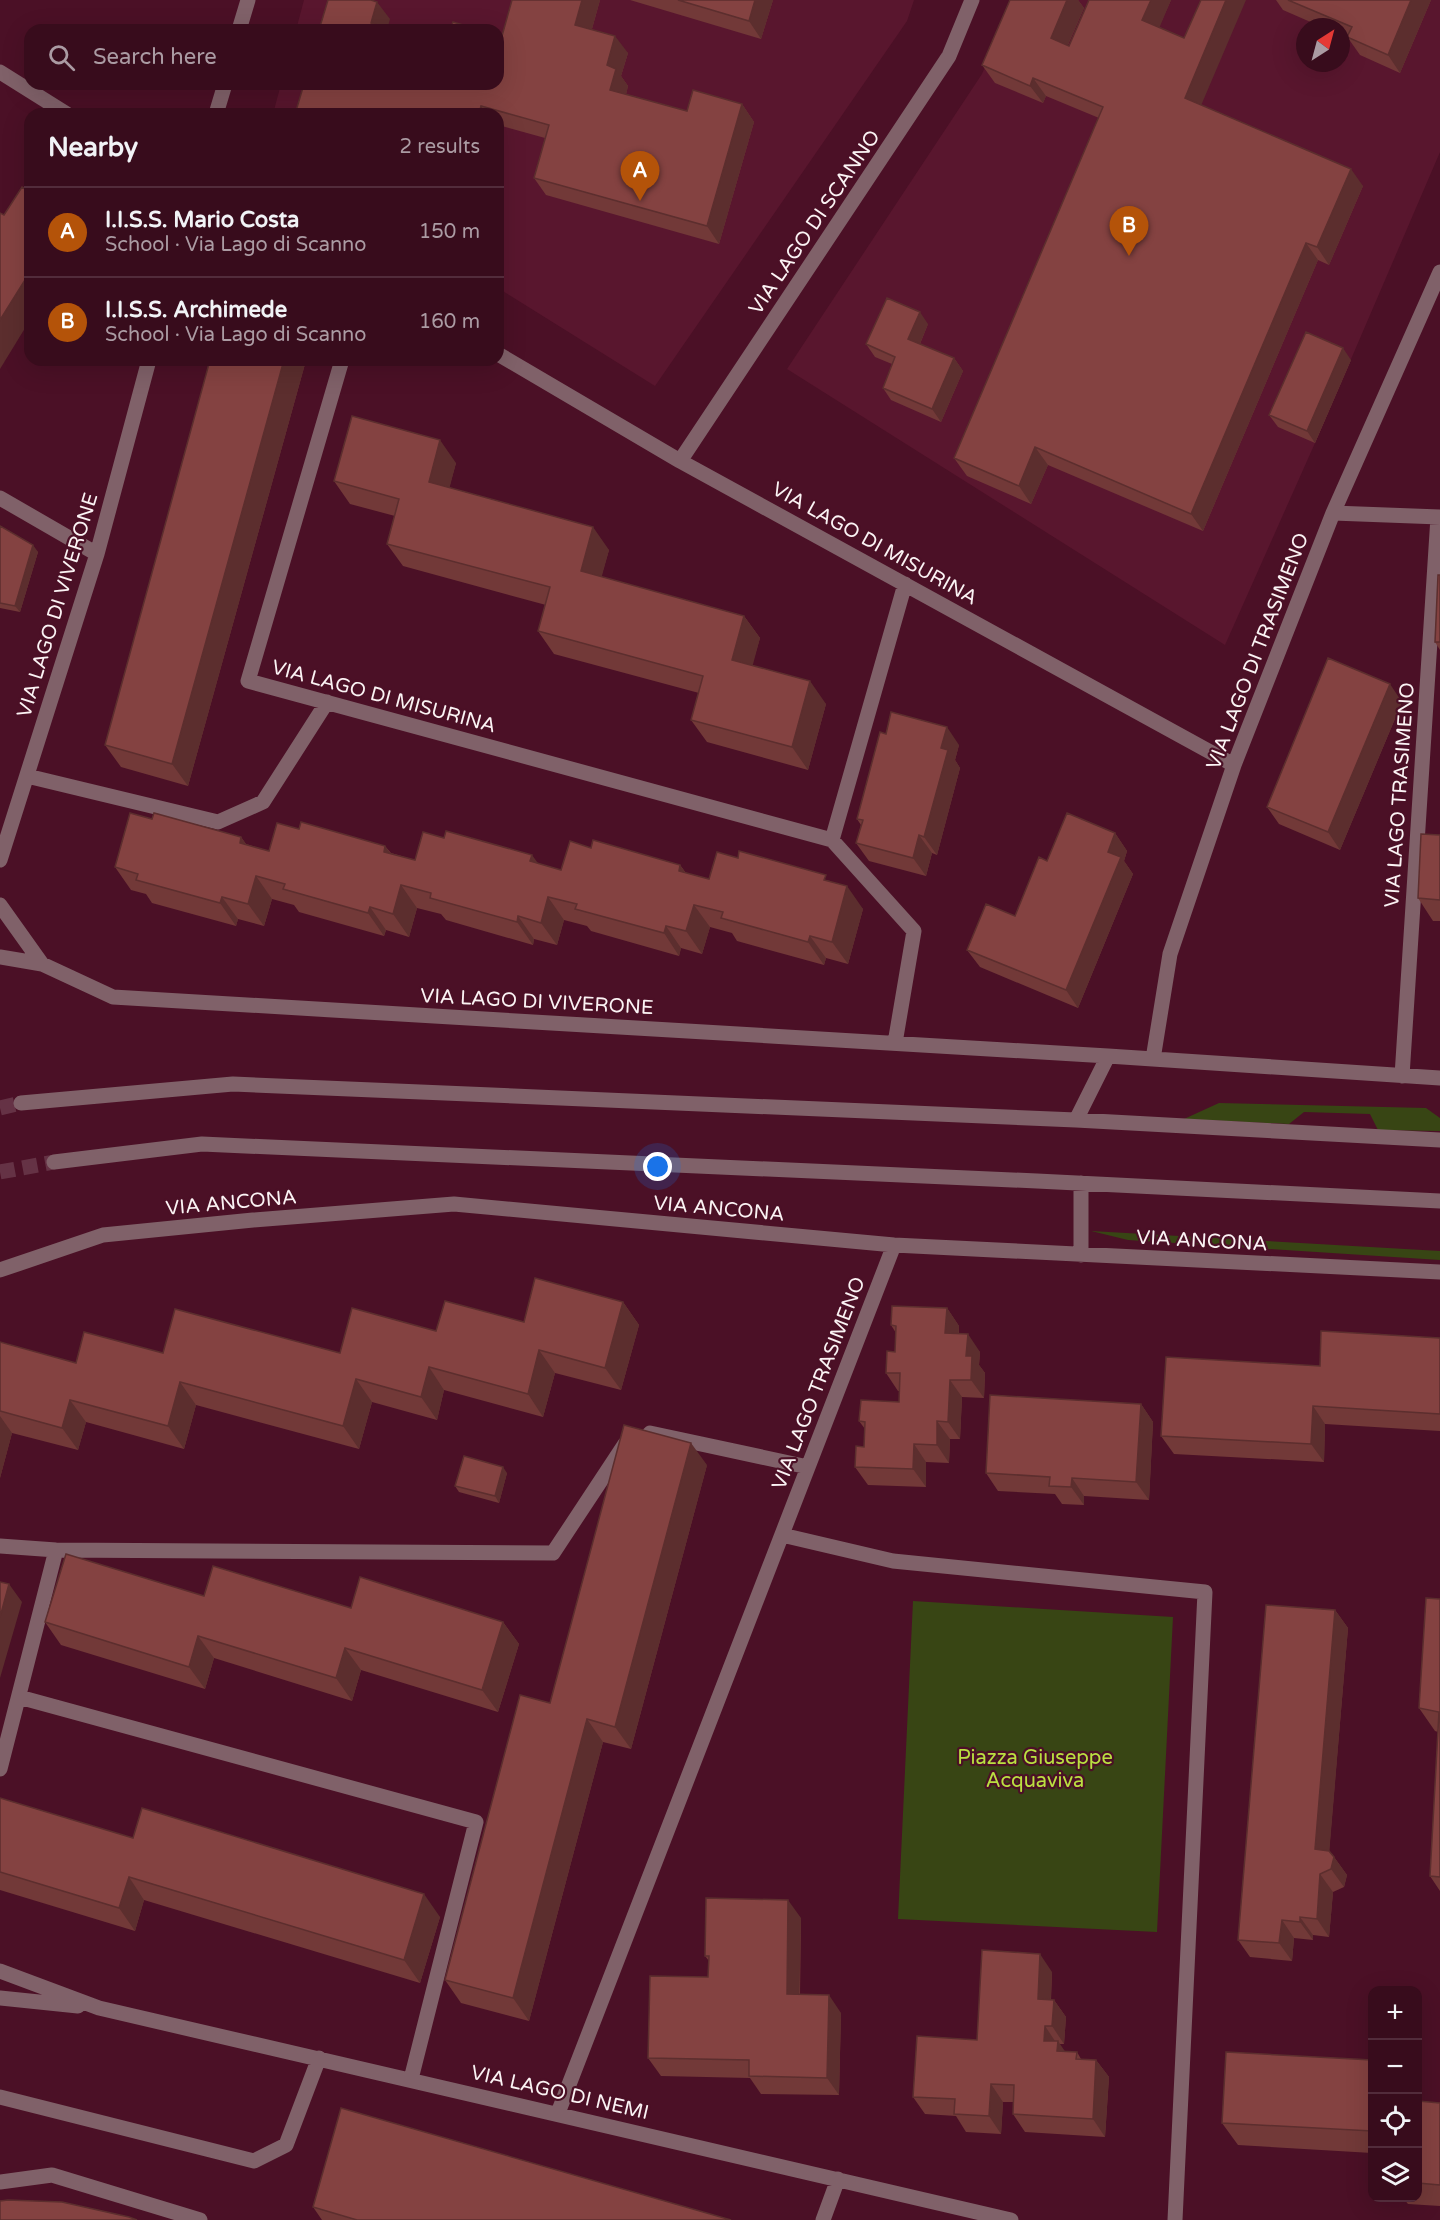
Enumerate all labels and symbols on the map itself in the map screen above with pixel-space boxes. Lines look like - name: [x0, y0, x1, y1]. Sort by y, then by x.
- north arrow: [1296, 18, 1350, 72]
- street label: VIA LAGO DI SCANNO: [744, 126, 886, 319]
- pin: A: [620, 152, 660, 201]
- pin: B: [1110, 206, 1148, 256]
- street label: VIA LAGO DI MISURINA: [768, 477, 982, 610]
- street label: VIA LAGO DI VIVERONE: [12, 490, 104, 720]
- street label: VIA LAGO DI TRASIMENO: [1202, 530, 1314, 773]
- street label: VIA LAGO DI MISURINA: [269, 655, 499, 739]
- street label: VIA LAGO TRASIMENO: [1380, 682, 1420, 909]
- street label: VIA LAGO DI VIVERONE: [420, 984, 654, 1020]
- your location: [643, 1152, 672, 1181]
- street label: VIA ANCONA: [165, 1185, 298, 1221]
- street label: VIA ANCONA: [652, 1191, 785, 1227]
- street label: VIA ANCONA: [1136, 1226, 1268, 1256]
- street label: VIA LAGO TRASIMENO: [767, 1274, 871, 1493]
- park label: Piazza Giuseppe Acquaviva: [957, 1746, 1113, 1793]
- street label: VIA LAGO DI NEMI: [468, 2061, 651, 2125]

